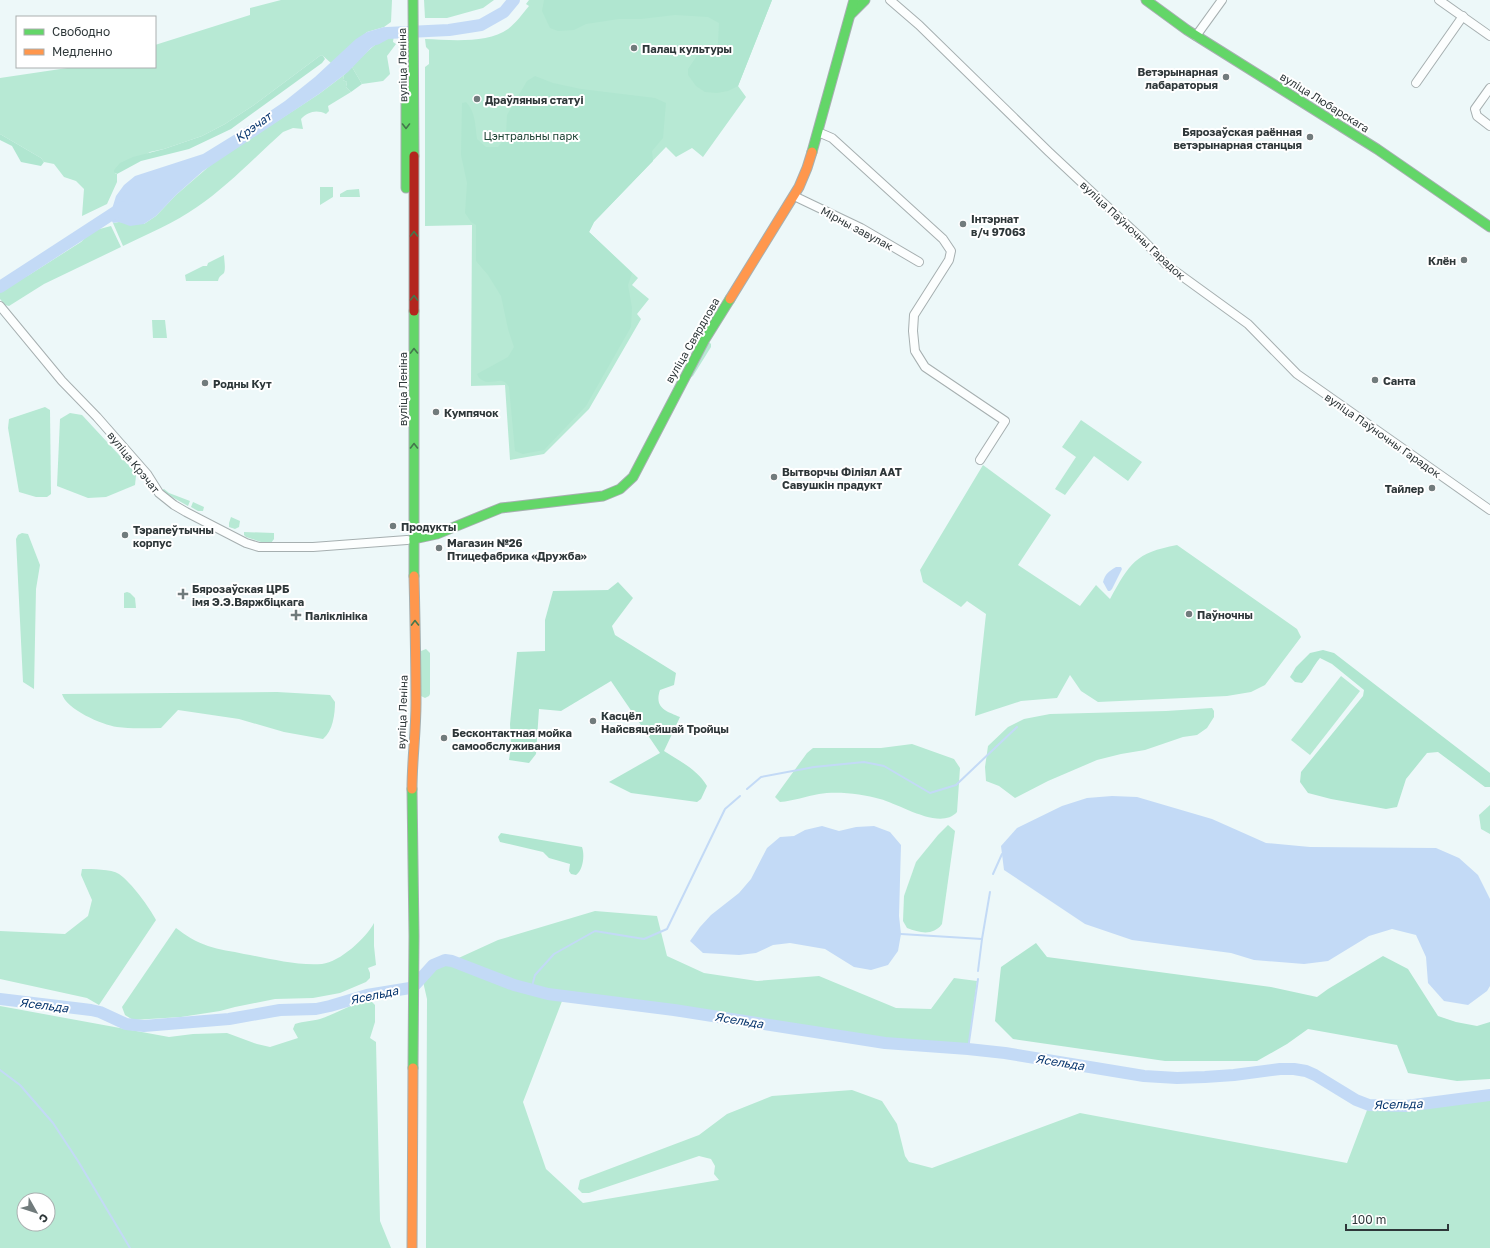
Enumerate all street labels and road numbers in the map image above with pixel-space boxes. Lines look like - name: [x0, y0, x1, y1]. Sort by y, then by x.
- street label: вуліца Леніна: [395, 28, 409, 102]
- street label: вуліца Любарскага: [1278, 69, 1372, 135]
- street label: вуліца Паўночны Гарадок: [1078, 178, 1189, 282]
- street label: Мірны завулак: [819, 204, 896, 253]
- street label: вуліца Свярдлова: [662, 295, 722, 385]
- street label: вуліца Леніна: [396, 352, 409, 426]
- street label: вуліца Паўночны Гарадок: [1323, 390, 1444, 480]
- street label: вуліца Крэчат: [105, 429, 163, 496]
- street label: вуліца Леніна: [394, 675, 410, 749]

